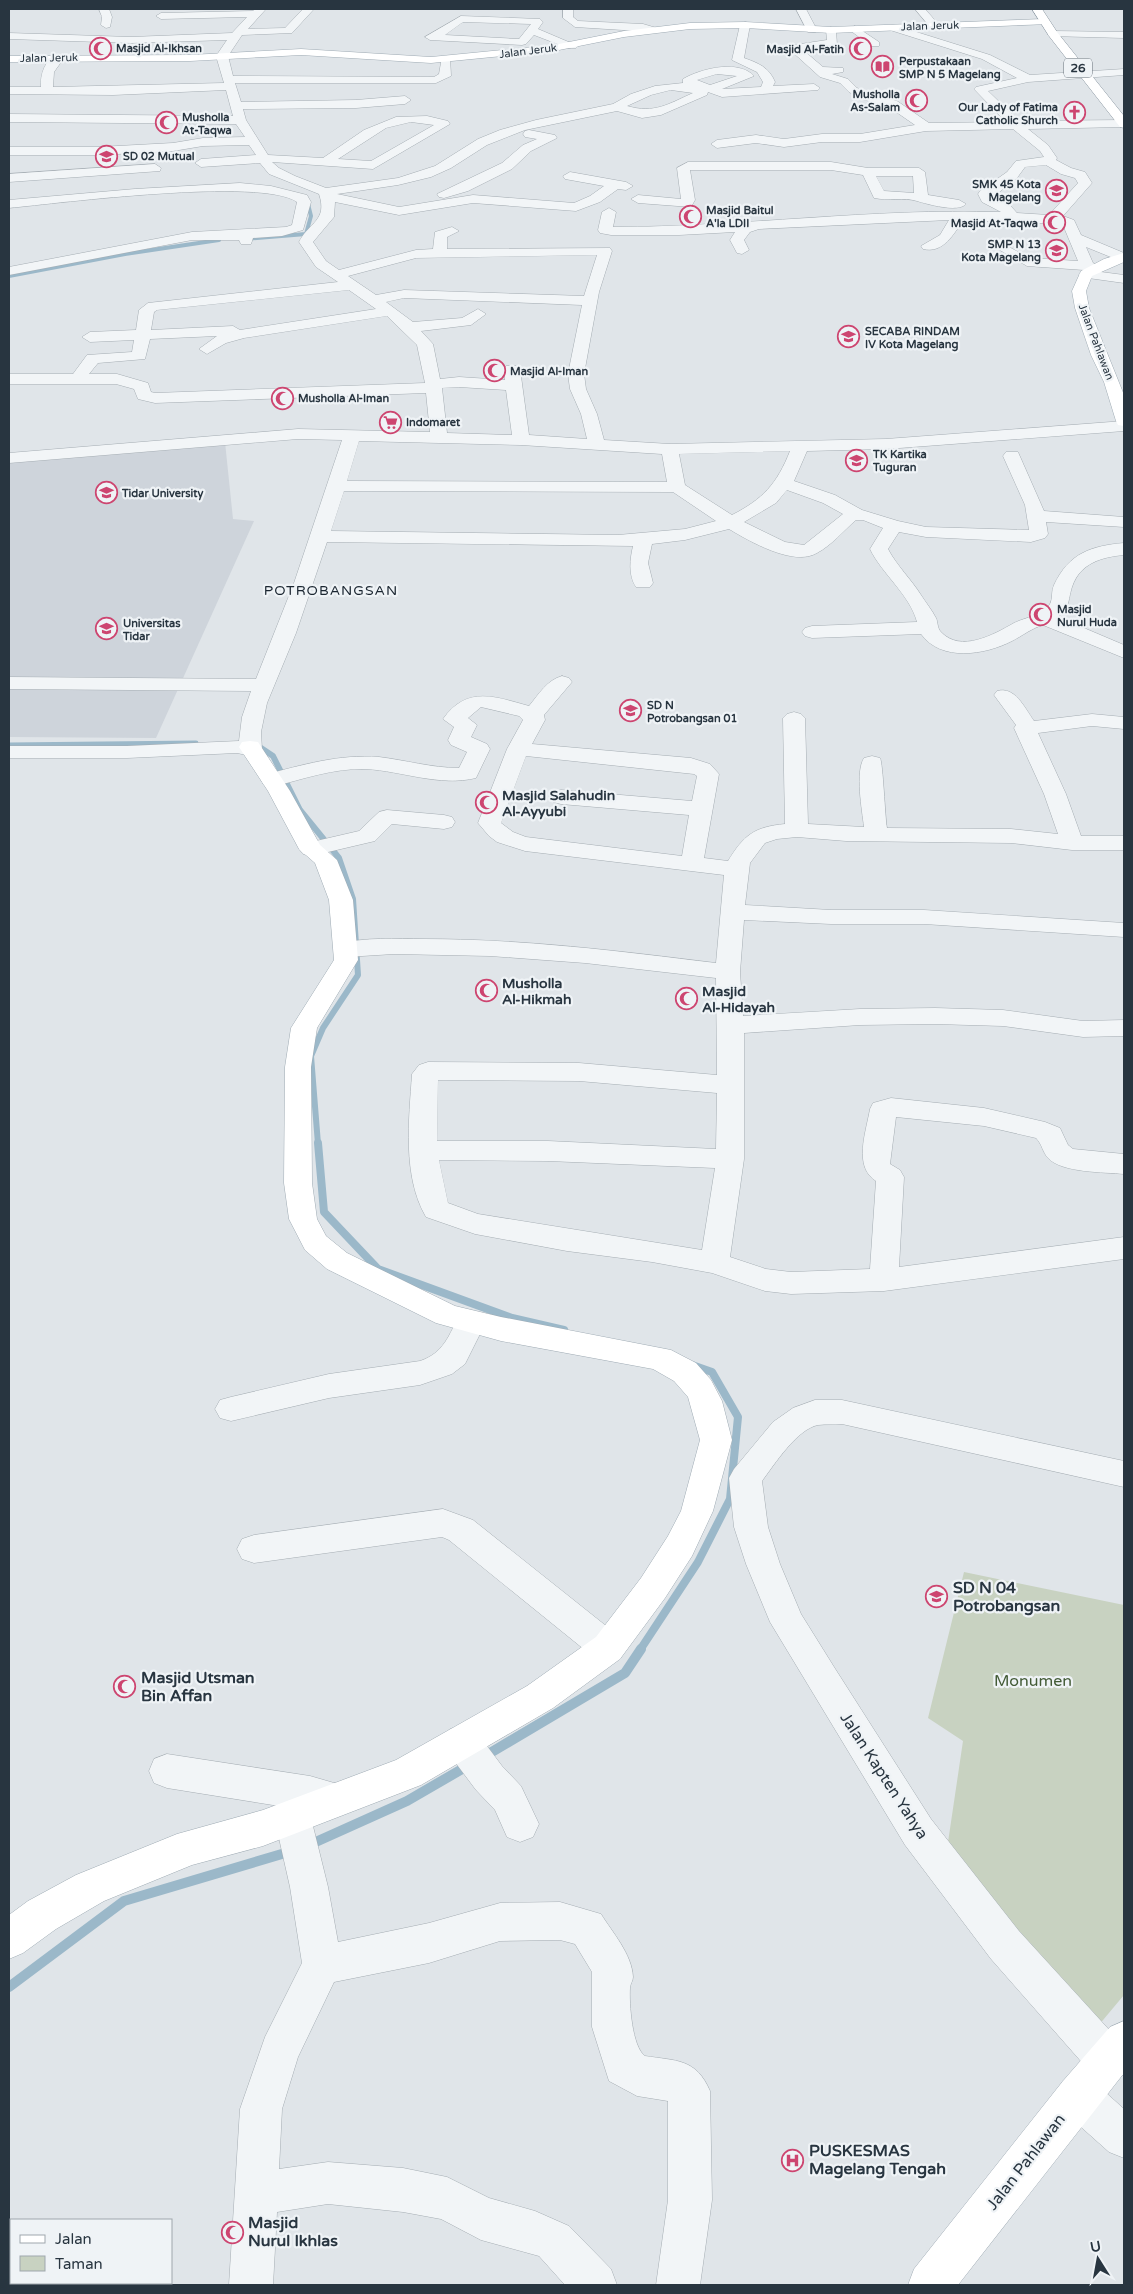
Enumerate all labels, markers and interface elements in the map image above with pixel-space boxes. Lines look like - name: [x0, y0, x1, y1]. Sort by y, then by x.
- street label: Jalan Jeruk: [901, 18, 959, 34]
- mosque icon: Masjid Al-Ikhsan: [88, 36, 112, 60]
- mosque icon: Masjid Al-Fatih: [848, 37, 872, 61]
- street label: Jalan Jeruk: [498, 41, 558, 61]
- place label: Masjid Al-Ikhsan: [116, 42, 202, 56]
- place label: Masjid Al-Fatih: [766, 43, 844, 57]
- street label: Jalan Jeruk: [20, 51, 78, 65]
- library icon: Perpustakaan SMP N 5 Magelang: [871, 55, 895, 79]
- place label: Perpustakaan SMP N 5 Magelang: [899, 55, 1001, 82]
- road number: 26: [1064, 58, 1092, 78]
- place label: Musholla As-Salam: [850, 88, 900, 114]
- mosque icon: Musholla As-Salam: [904, 88, 928, 112]
- place label: Our Lady of Fatima Catholic Shurch: [958, 101, 1058, 127]
- church icon: Our Lady of Fatima Catholic Shurch: [1062, 101, 1086, 125]
- mosque icon: Musholla At-Taqwa: [154, 111, 178, 135]
- place label: Musholla At-Taqwa: [182, 111, 232, 138]
- school or university icon: SD 02 Mutual: [95, 144, 119, 168]
- place label: SD 02 Mutual: [123, 150, 195, 163]
- place label: SMK 45 Kota Magelang: [972, 178, 1041, 205]
- school or university icon: SMK 45 Kota Magelang: [1045, 178, 1069, 202]
- mosque icon: Masjid Baitul A'la LDII: [678, 204, 702, 228]
- place label: Masjid Baitul A'la LDII: [706, 204, 774, 230]
- mosque icon: Masjid At-Taqwa: [1042, 211, 1066, 235]
- place label: Masjid At-Taqwa: [951, 217, 1038, 231]
- place label: SMP N 13 Kota Magelang: [961, 238, 1041, 265]
- school or university icon: SMP N 13 Kota Magelang: [1045, 238, 1069, 262]
- street label: Jalan Pahlawan: [1076, 302, 1116, 382]
- school or university icon: SECABA RINDAM IV Kota Magelang: [837, 325, 861, 349]
- place label: SECABA RINDAM IV Kota Magelang: [865, 325, 960, 352]
- mosque icon: Masjid Al-Iman: [482, 359, 506, 383]
- place label: Masjid Al-Iman: [510, 365, 588, 379]
- mosque icon: Musholla Al-Iman: [270, 386, 294, 410]
- place label: Musholla Al-Iman: [298, 392, 389, 405]
- supermarket icon: Indomaret: [378, 410, 402, 434]
- place label: Indomaret: [406, 416, 461, 429]
- school or university icon: TK Kartika Tuguran: [845, 448, 869, 472]
- place label: TK Kartika Tuguran: [872, 448, 927, 475]
- school or university icon: Tidar University: [94, 481, 118, 505]
- place label: Tidar University: [121, 487, 203, 501]
- district label: POTROBANGSAN: [264, 582, 398, 599]
- mosque icon: Masjid Nurul Huda: [1029, 603, 1053, 627]
- place label: Masjid Nurul Huda: [1057, 603, 1117, 629]
- school or university icon: Universitas Tidar: [95, 617, 119, 641]
- place label: Universitas Tidar: [122, 617, 181, 643]
- school or university icon: SD N Potrobangsan 01: [619, 699, 643, 723]
- place label: SD N Potrobangsan 01: [647, 699, 738, 726]
- place label: Masjid Salahudin Al-Ayyubi: [502, 787, 615, 820]
- mosque icon: Masjid Salahudin Al-Ayyubi: [474, 791, 498, 815]
- place label: Musholla Al-Hikmah: [502, 975, 572, 1008]
- mosque icon: Musholla Al-Hikmah: [474, 979, 498, 1003]
- place label: Masjid Al-Hidayah: [702, 983, 775, 1016]
- mosque icon: Masjid Al-Hidayah: [674, 987, 698, 1011]
- place label: SD N 04 Potrobangsan: [953, 1578, 1060, 1616]
- school or university icon: SD N 04 Potrobangsan: [925, 1585, 949, 1609]
- place label: Masjid Utsman Bin Affan: [141, 1668, 255, 1706]
- park label: Monumen: [994, 1671, 1072, 1691]
- mosque icon: Masjid Utsman Bin Affan: [113, 1675, 137, 1699]
- street label: Jalan Kapten Yahya: [836, 1709, 932, 1843]
- street label: Jalan Pahlawan: [982, 2110, 1070, 2214]
- place label: PUSKESMAS Magelang Tengah: [809, 2141, 946, 2179]
- hospital icon: PUSKESMAS Magelang Tengah: [781, 2148, 805, 2172]
- place label: Masjid Nurul Ikhlas: [248, 2213, 338, 2251]
- legend: [10, 2219, 172, 2284]
- mosque icon: Masjid Nurul Ikhlas: [220, 2220, 244, 2244]
- text: Jalan: [55, 2230, 92, 2248]
- north arrow: [1073, 2234, 1123, 2284]
- text: U: [1089, 2237, 1102, 2256]
- text: Taman: [55, 2255, 103, 2273]

